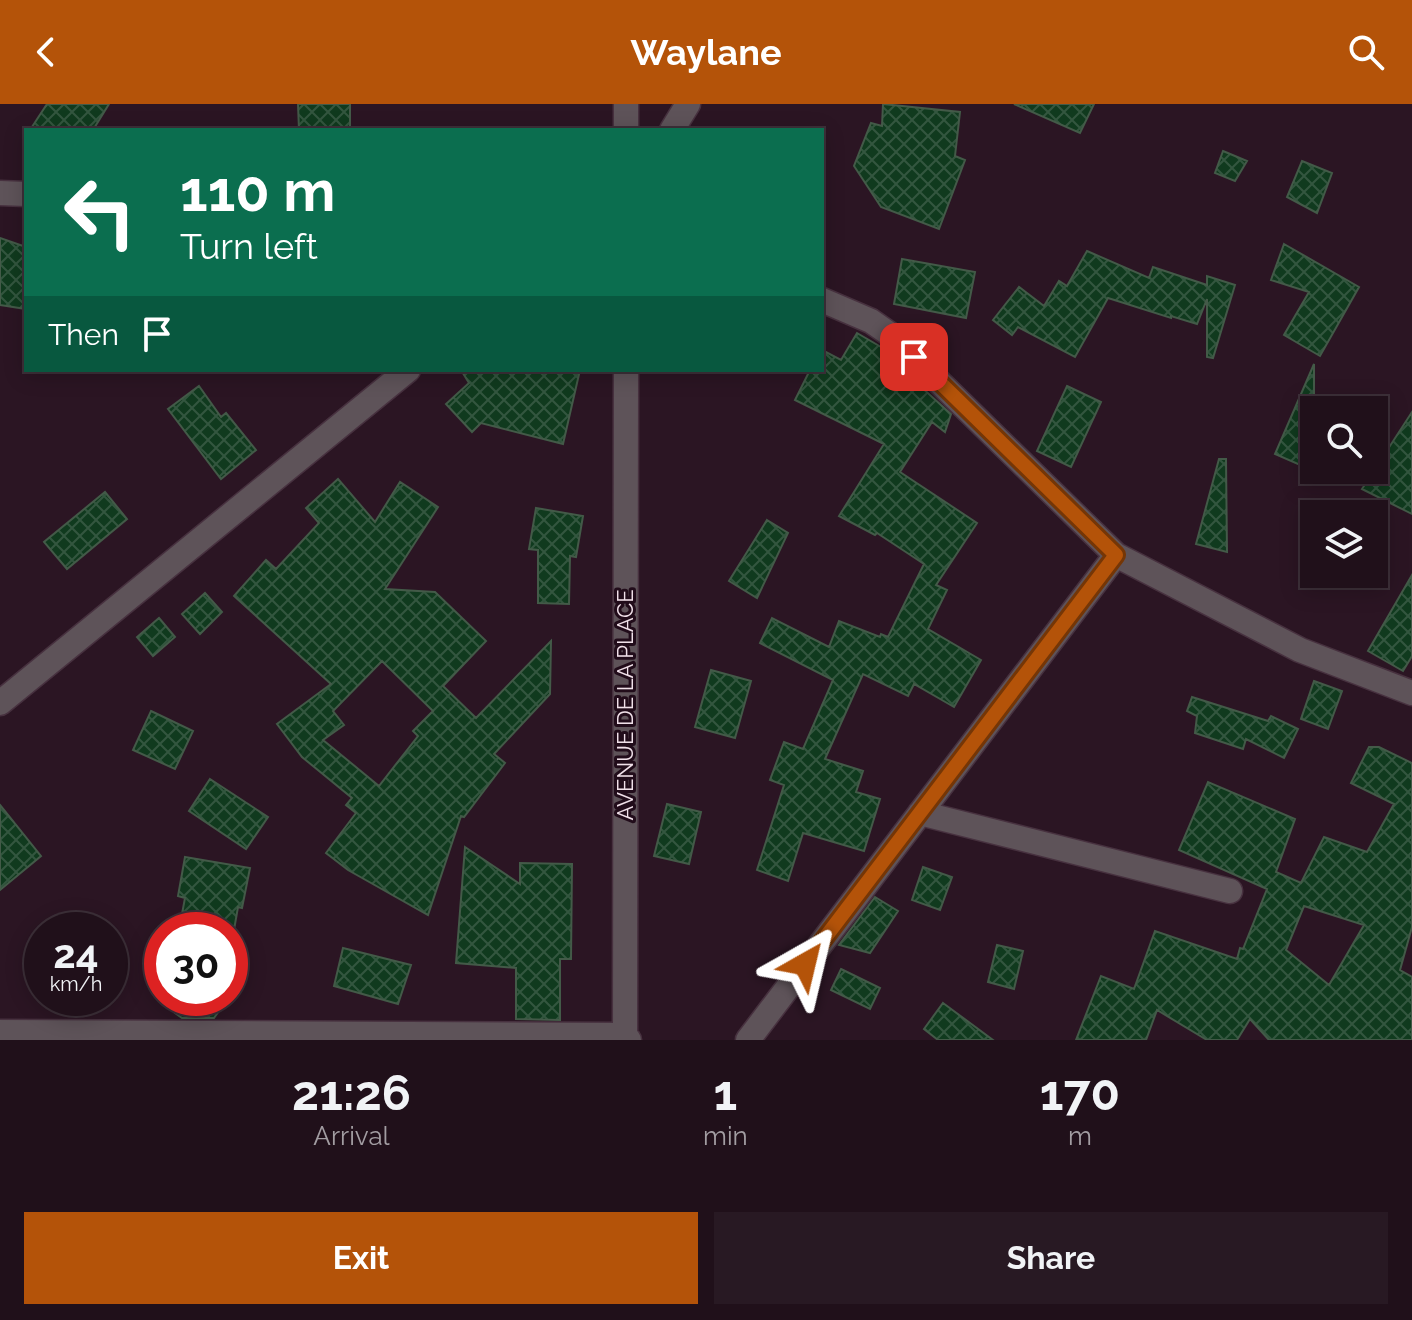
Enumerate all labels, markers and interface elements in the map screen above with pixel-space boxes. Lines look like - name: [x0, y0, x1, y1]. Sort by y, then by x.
- icon: back: [24, 30, 68, 74]
- icon: search: [1344, 30, 1388, 74]
- text: Waylane: [631, 31, 781, 73]
- text: 110 m: [180, 158, 335, 224]
- icon: left: [48, 160, 152, 264]
- text: Turn left: [180, 225, 318, 267]
- icon: arrive: [135, 312, 179, 356]
- text: Then: [48, 317, 119, 352]
- pin: [880, 323, 948, 391]
- icon: arrive: [892, 335, 936, 379]
- map controls: [1300, 396, 1388, 588]
- button: search: [1300, 396, 1388, 484]
- button: layers: [1300, 500, 1388, 588]
- street label: AVENUE DE LA PLACE: [612, 589, 638, 821]
- speed limit sign: 30: [144, 912, 248, 1016]
- position arrow: [763, 922, 847, 1006]
- text: 24: [53, 930, 99, 977]
- text: km/h: [50, 972, 102, 996]
- text: 21:26: [292, 1065, 411, 1121]
- text: 1: [713, 1065, 737, 1121]
- text: 170: [1040, 1065, 1120, 1121]
- text: Arrival: [313, 1121, 390, 1151]
- text: min: [703, 1121, 748, 1151]
- text: m: [1068, 1121, 1092, 1151]
- button: Exit: [24, 1212, 698, 1304]
- button: Share: [714, 1212, 1388, 1304]

